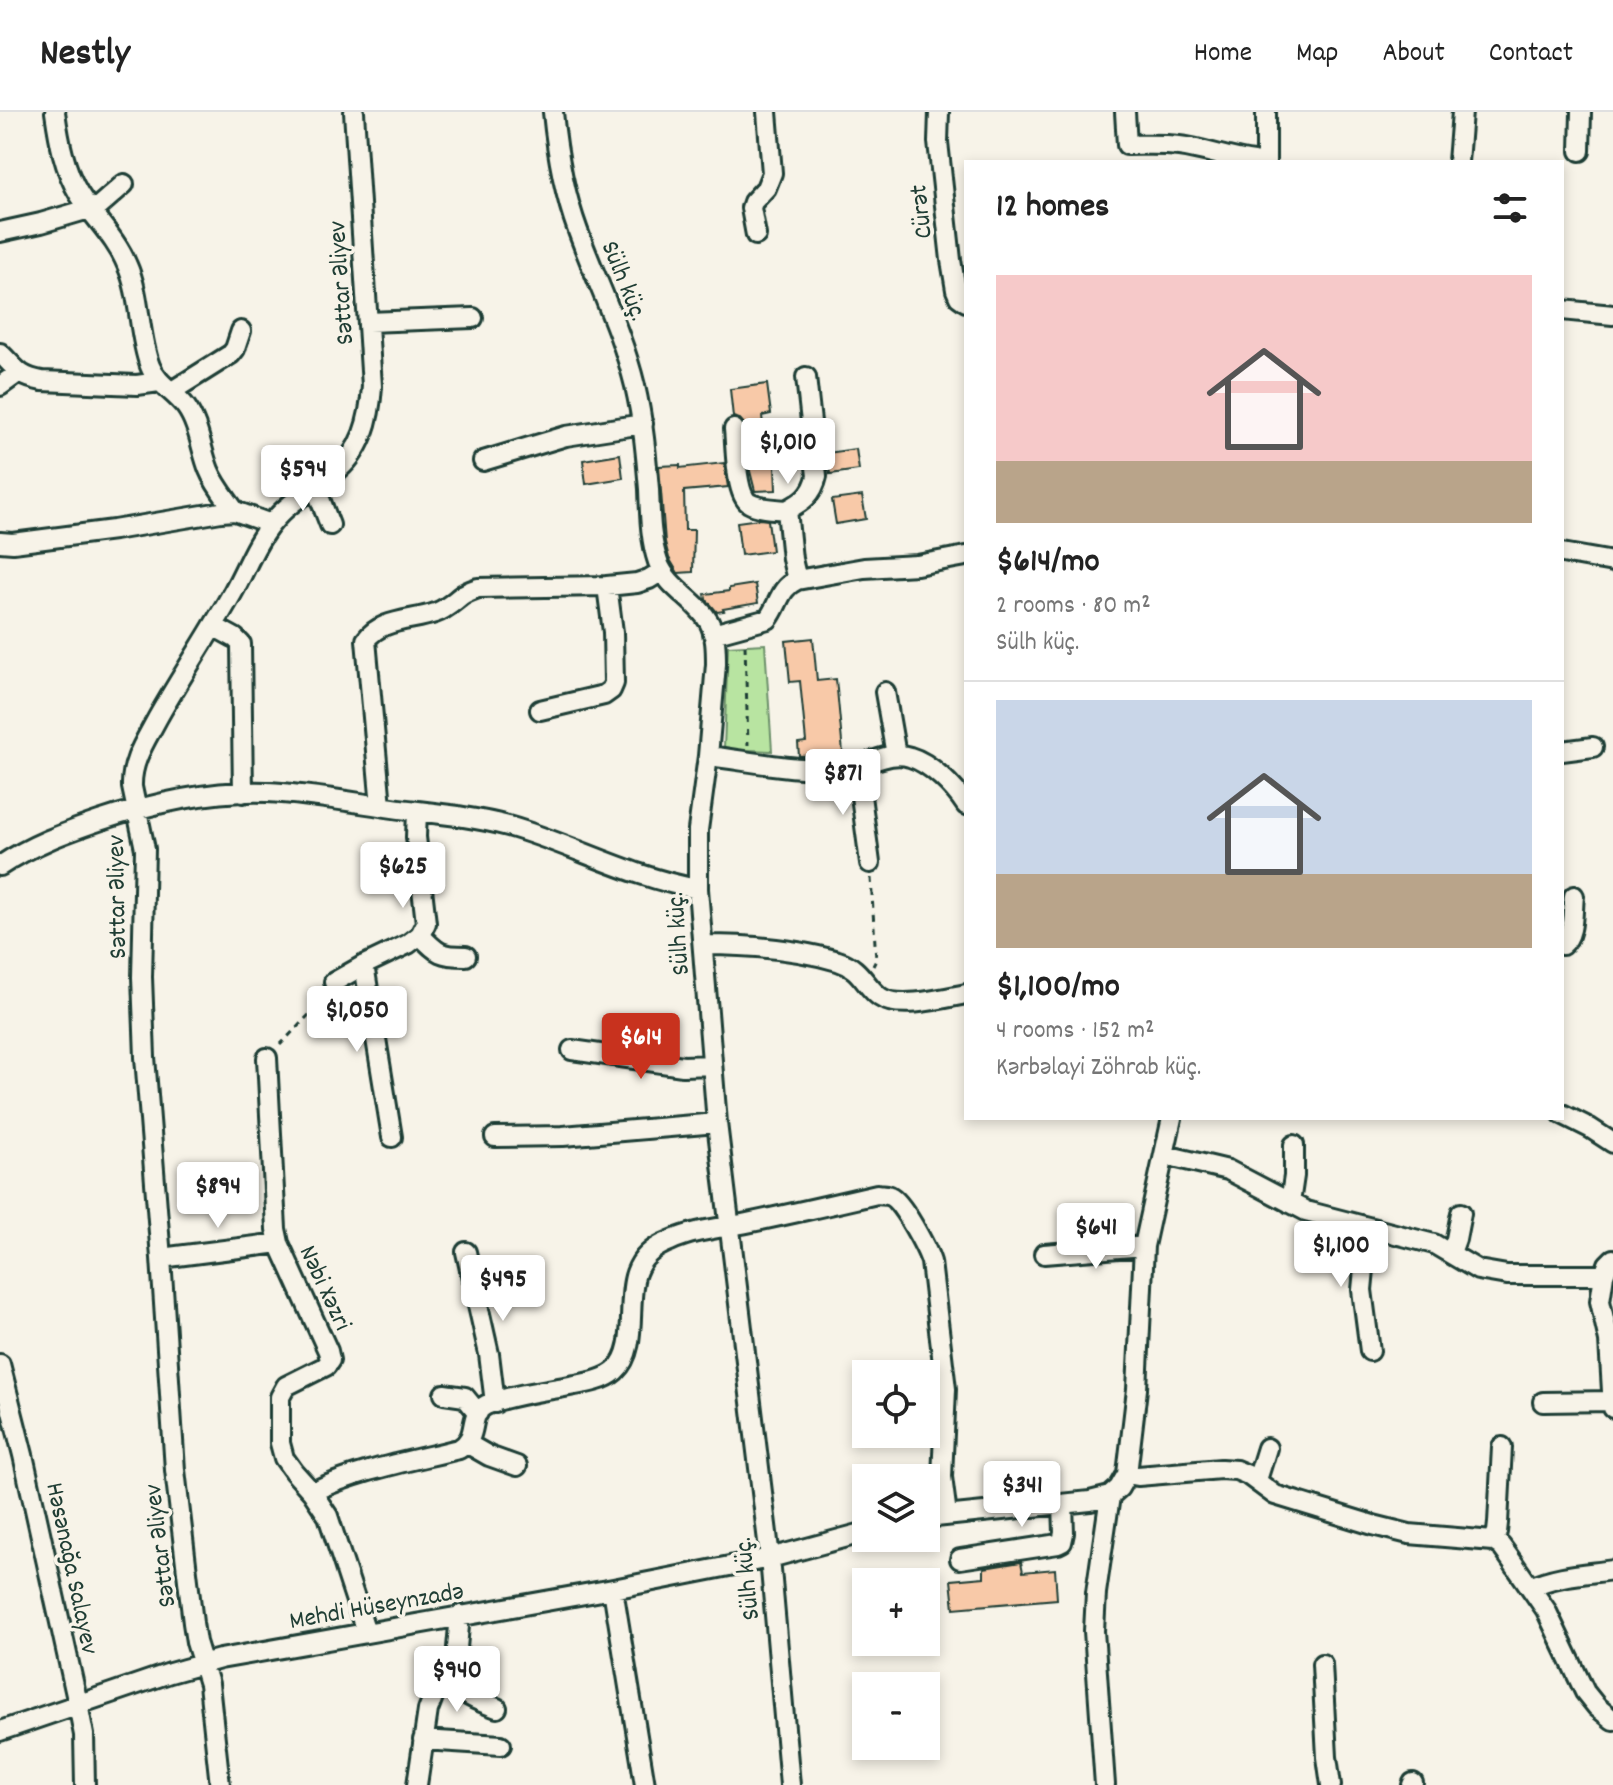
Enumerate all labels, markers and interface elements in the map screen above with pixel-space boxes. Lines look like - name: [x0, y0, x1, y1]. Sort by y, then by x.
- text: Nestly: [40, 28, 130, 83]
- text: Home: [1194, 35, 1252, 75]
- text: Map: [1296, 35, 1338, 75]
- text: About: [1382, 35, 1445, 75]
- text: Contact: [1489, 35, 1573, 75]
- street label: Cürət: [901, 182, 944, 241]
- text: 12 homes: [996, 184, 1109, 233]
- icon: filters: [1488, 186, 1532, 230]
- street label: Səttar Əliyev: [320, 219, 365, 346]
- street label: Sülh küç.: [590, 236, 656, 327]
- icon: home: [1192, 327, 1336, 471]
- pin: $1,010: [723, 418, 853, 486]
- text: $1,010: [759, 425, 817, 462]
- pin: $594: [256, 445, 350, 513]
- text: $594: [279, 452, 327, 489]
- text: $614/mo: [996, 539, 1100, 588]
- text: 2 rooms · 80 m²: [996, 588, 1151, 625]
- text: Sülh küç.: [996, 625, 1079, 662]
- pin: $871: [796, 749, 890, 817]
- icon: home: [1192, 752, 1336, 896]
- text: $871: [823, 756, 863, 793]
- street label: Səttar Əliyev: [99, 834, 138, 959]
- pin: $625: [356, 842, 450, 910]
- text: $625: [378, 849, 428, 886]
- street label: Sülh küç.: [658, 891, 701, 977]
- text: $1,100/mo: [996, 964, 1120, 1013]
- pin: $1,050: [292, 986, 422, 1054]
- text: $1,050: [325, 993, 389, 1030]
- pin: $614: [594, 1013, 688, 1081]
- text: 4 rooms · 152 m²: [996, 1013, 1155, 1050]
- text: $614: [620, 1020, 662, 1057]
- text: Kərbəlayi Zöhrab küç.: [996, 1050, 1201, 1087]
- pin: $894: [171, 1162, 265, 1230]
- text: $894: [195, 1169, 241, 1206]
- pin: $641: [1049, 1203, 1143, 1271]
- text: $641: [1075, 1210, 1117, 1247]
- pin: $1,100: [1276, 1221, 1406, 1289]
- text: $1,100: [1312, 1228, 1370, 1265]
- street label: Nəbi Xəzri: [288, 1240, 360, 1337]
- pin: $495: [456, 1255, 550, 1323]
- text: $495: [479, 1262, 527, 1299]
- map controls: [852, 1360, 940, 1760]
- button: locate: [852, 1360, 940, 1448]
- pin: $341: [975, 1461, 1069, 1529]
- button: layers: [852, 1464, 940, 1552]
- text: $341: [1001, 1468, 1043, 1505]
- street label: Həsənağa Salayev: [34, 1479, 107, 1658]
- street label: Səttar Əliyev: [136, 1481, 187, 1610]
- street label: Sülh küç.: [726, 1535, 771, 1622]
- button: +: [852, 1568, 940, 1656]
- street label: Mehdi Hüseynzadə: [287, 1574, 467, 1641]
- pin: $940: [410, 1646, 504, 1714]
- text: $940: [432, 1653, 482, 1690]
- button: −: [852, 1672, 940, 1760]

